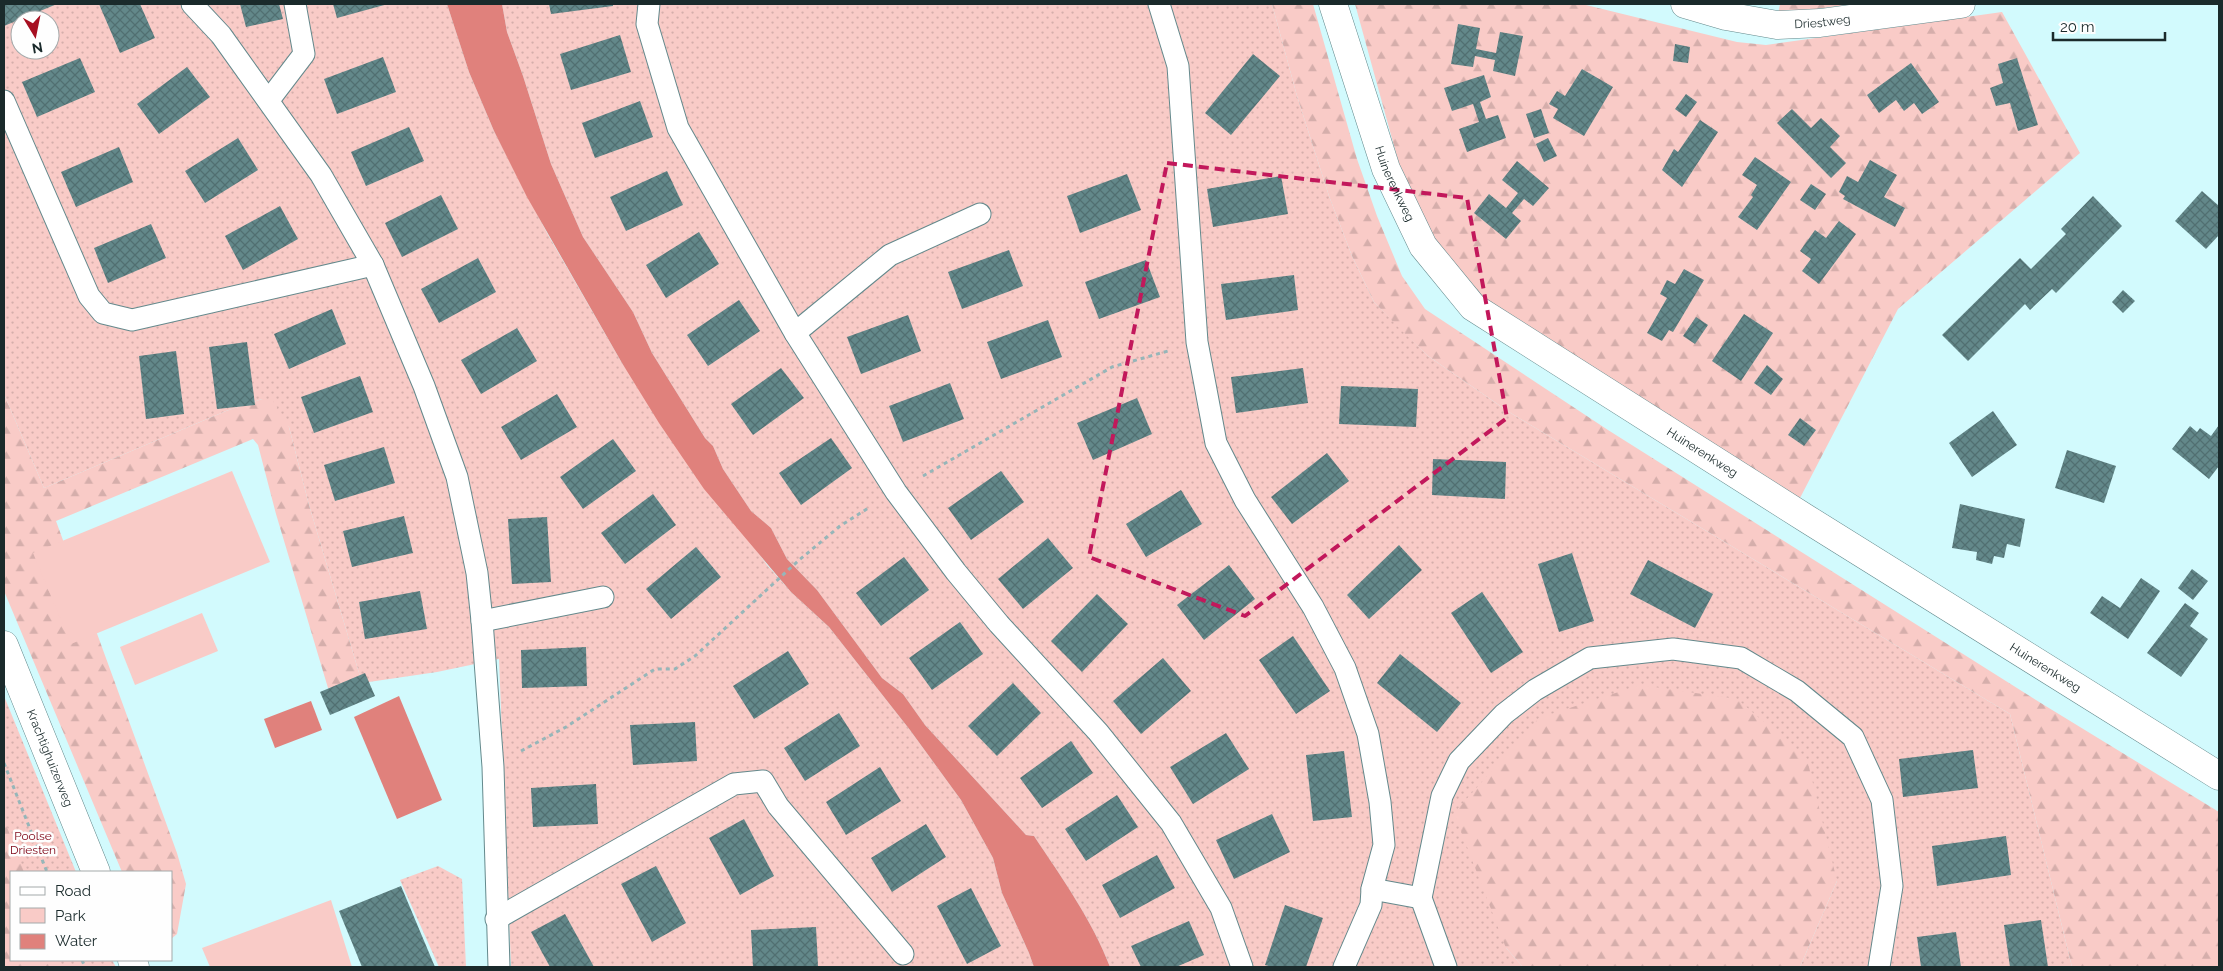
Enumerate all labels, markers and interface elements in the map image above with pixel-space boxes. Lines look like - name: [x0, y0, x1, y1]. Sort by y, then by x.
- north arrow: [10, 10, 60, 60]
- scale bar: [2053, 10, 2166, 42]
- street label: Driestweg: [1794, 12, 1851, 31]
- text: 20 m: [2060, 18, 2095, 36]
- text: N: [31, 39, 44, 57]
- street label: Huinerenkweg: [1372, 144, 1417, 224]
- street label: Huinerenkweg: [1664, 425, 1740, 480]
- street label: Huinerenkweg: [2007, 640, 2083, 695]
- street label: Krachtighuizerweg: [24, 707, 76, 809]
- park label: Poolse Driesten: [10, 829, 56, 857]
- legend: [10, 871, 172, 961]
- text: Road: [55, 882, 91, 900]
- text: Park: [55, 907, 86, 925]
- text: Water: [55, 932, 98, 950]

